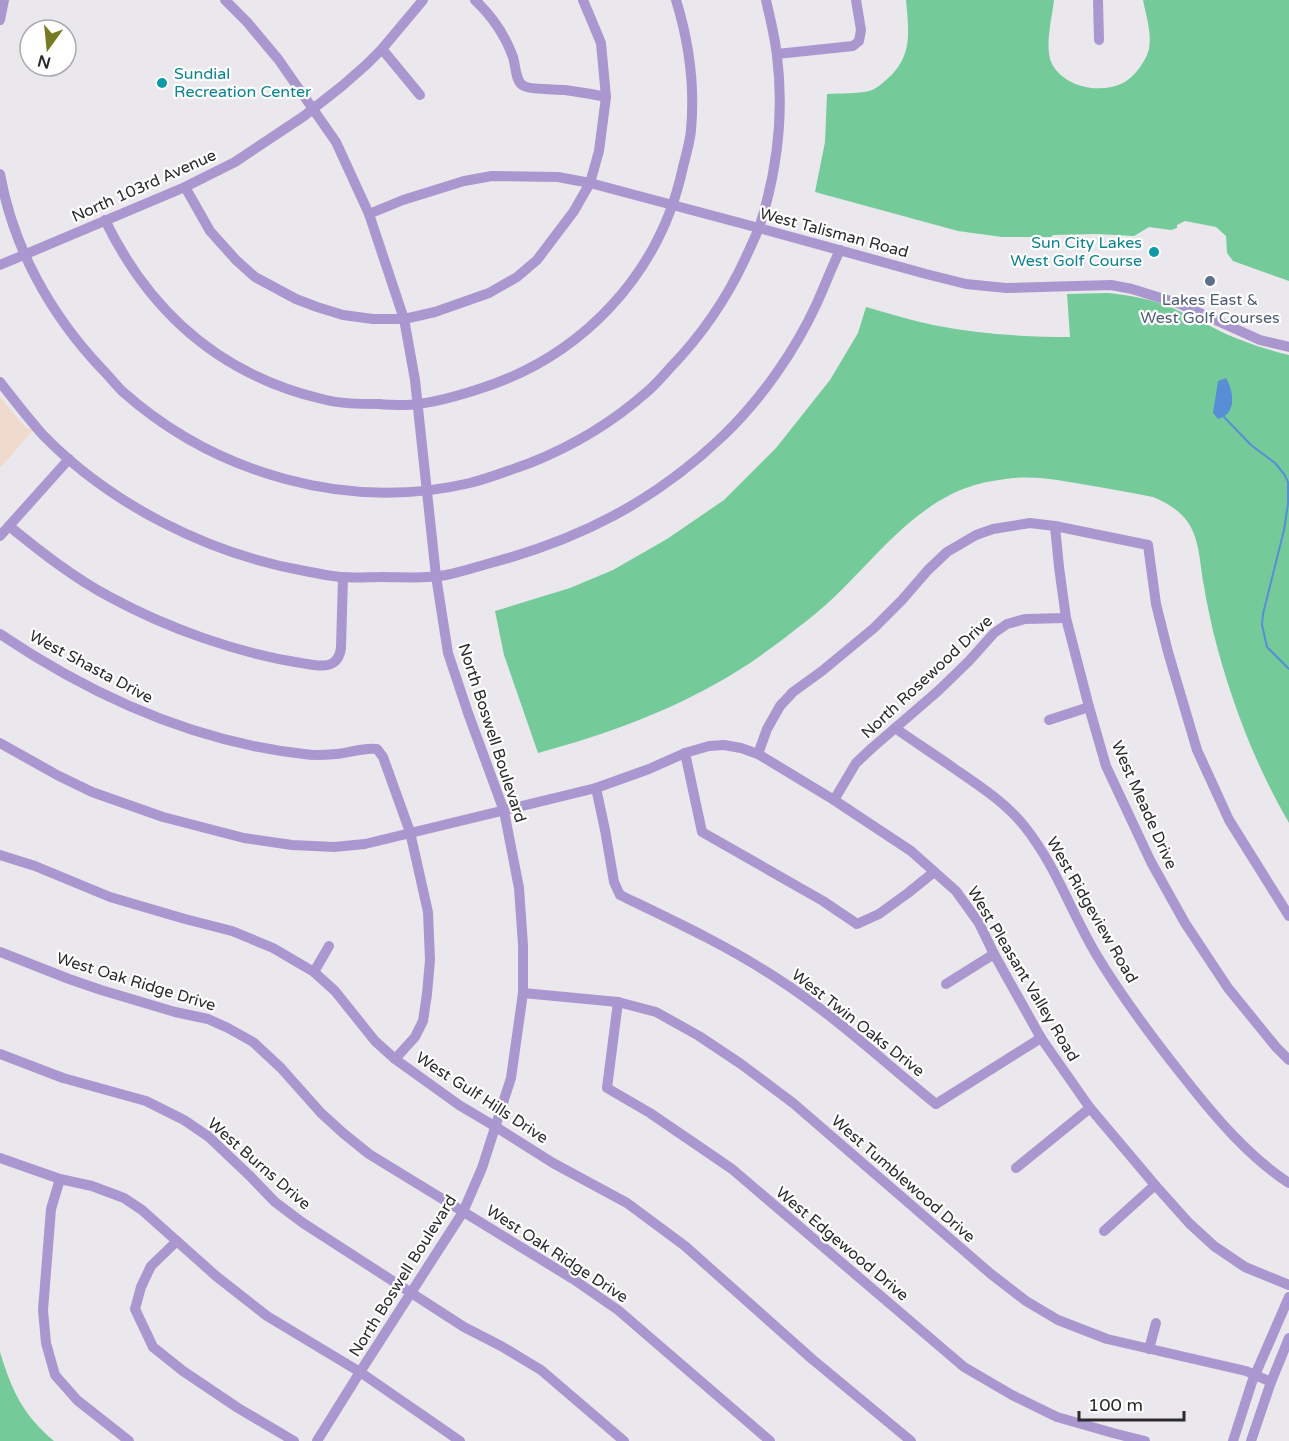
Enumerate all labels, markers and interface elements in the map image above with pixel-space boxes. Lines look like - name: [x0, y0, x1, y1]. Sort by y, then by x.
- north arrow: [18, 18, 78, 78]
- text: N: [36, 50, 53, 73]
- place label: Sundial Recreation Center: [174, 64, 312, 102]
- marker: Sundial Recreation Center: [155, 76, 169, 90]
- street label: North 103rd Avenue: [69, 145, 219, 227]
- street label: West Talisman Road: [757, 204, 911, 262]
- place label: Sun City Lakes West Golf Course: [1010, 233, 1142, 271]
- marker: Sun City Lakes West Golf Course: [1147, 245, 1161, 259]
- marker: Lakes East & West Golf Courses: [1203, 274, 1217, 288]
- place label: Lakes East & West Golf Courses: [1140, 290, 1280, 328]
- street label: North Rosewood Drive: [857, 611, 997, 743]
- street label: West Shasta Drive: [26, 626, 156, 708]
- street label: North Boswell Boulevard: [454, 641, 530, 825]
- street label: West Meade Drive: [1107, 738, 1181, 872]
- street label: West Ridgeview Road: [1042, 833, 1142, 987]
- street label: West Pleasant Valley Road: [963, 883, 1083, 1065]
- street label: West Oak Ridge Drive: [54, 948, 218, 1016]
- street label: West Twin Oaks Drive: [788, 965, 928, 1081]
- street label: West Gulf Hills Drive: [412, 1048, 552, 1148]
- street label: West Tumblewood Drive: [827, 1111, 979, 1247]
- street label: West Burns Drive: [203, 1114, 315, 1214]
- street label: West Edgewood Drive: [772, 1183, 912, 1305]
- street label: North Boswell Boulevard: [345, 1191, 461, 1361]
- street label: West Oak Ridge Drive: [482, 1201, 632, 1307]
- scale bar: [1079, 1384, 1184, 1422]
- text: 100 m: [1088, 1394, 1143, 1416]

